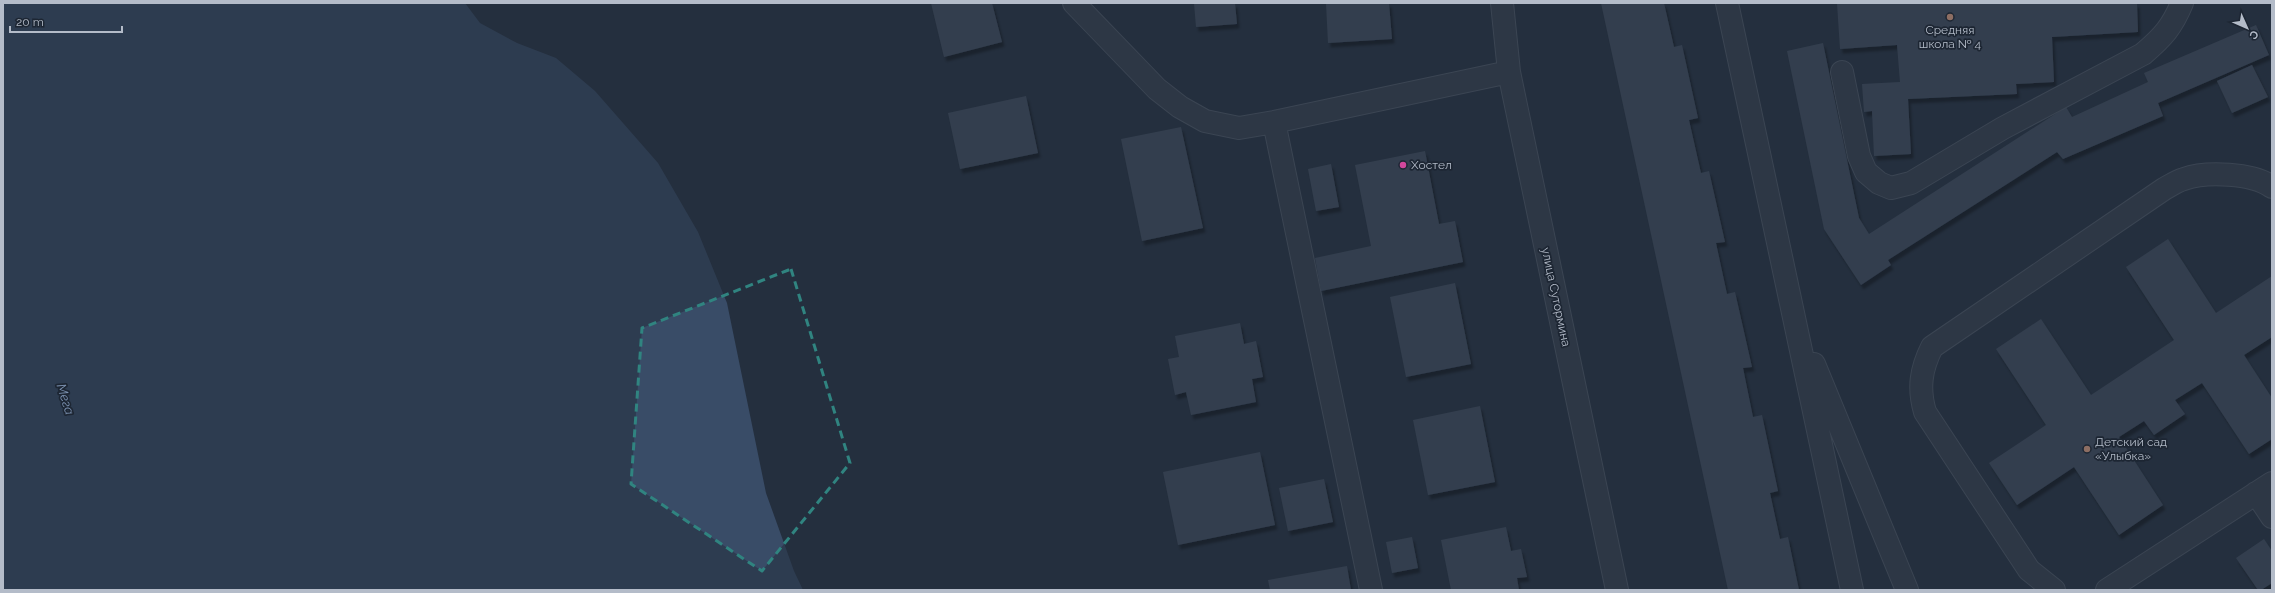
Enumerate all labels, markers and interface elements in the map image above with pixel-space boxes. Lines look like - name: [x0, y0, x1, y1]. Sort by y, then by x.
- scale bar: [10, 8, 122, 34]
- north arrow: [2227, 8, 2267, 48]
- marker: Средняя школа № 4: [1945, 12, 1955, 22]
- text: 20 m: [16, 15, 44, 29]
- place label: Средняя школа № 4: [1919, 23, 1982, 51]
- text: С: [2246, 27, 2261, 42]
- place label: Хостел: [1411, 158, 1452, 172]
- marker: Хостел: [1398, 160, 1408, 170]
- street label: улица Сутормина: [1539, 246, 1573, 348]
- water label: Мега: [54, 382, 77, 417]
- place label: Детский сад «Улыбка»: [2095, 435, 2167, 463]
- marker: Детский сад «Улыбка»: [2082, 444, 2092, 454]

